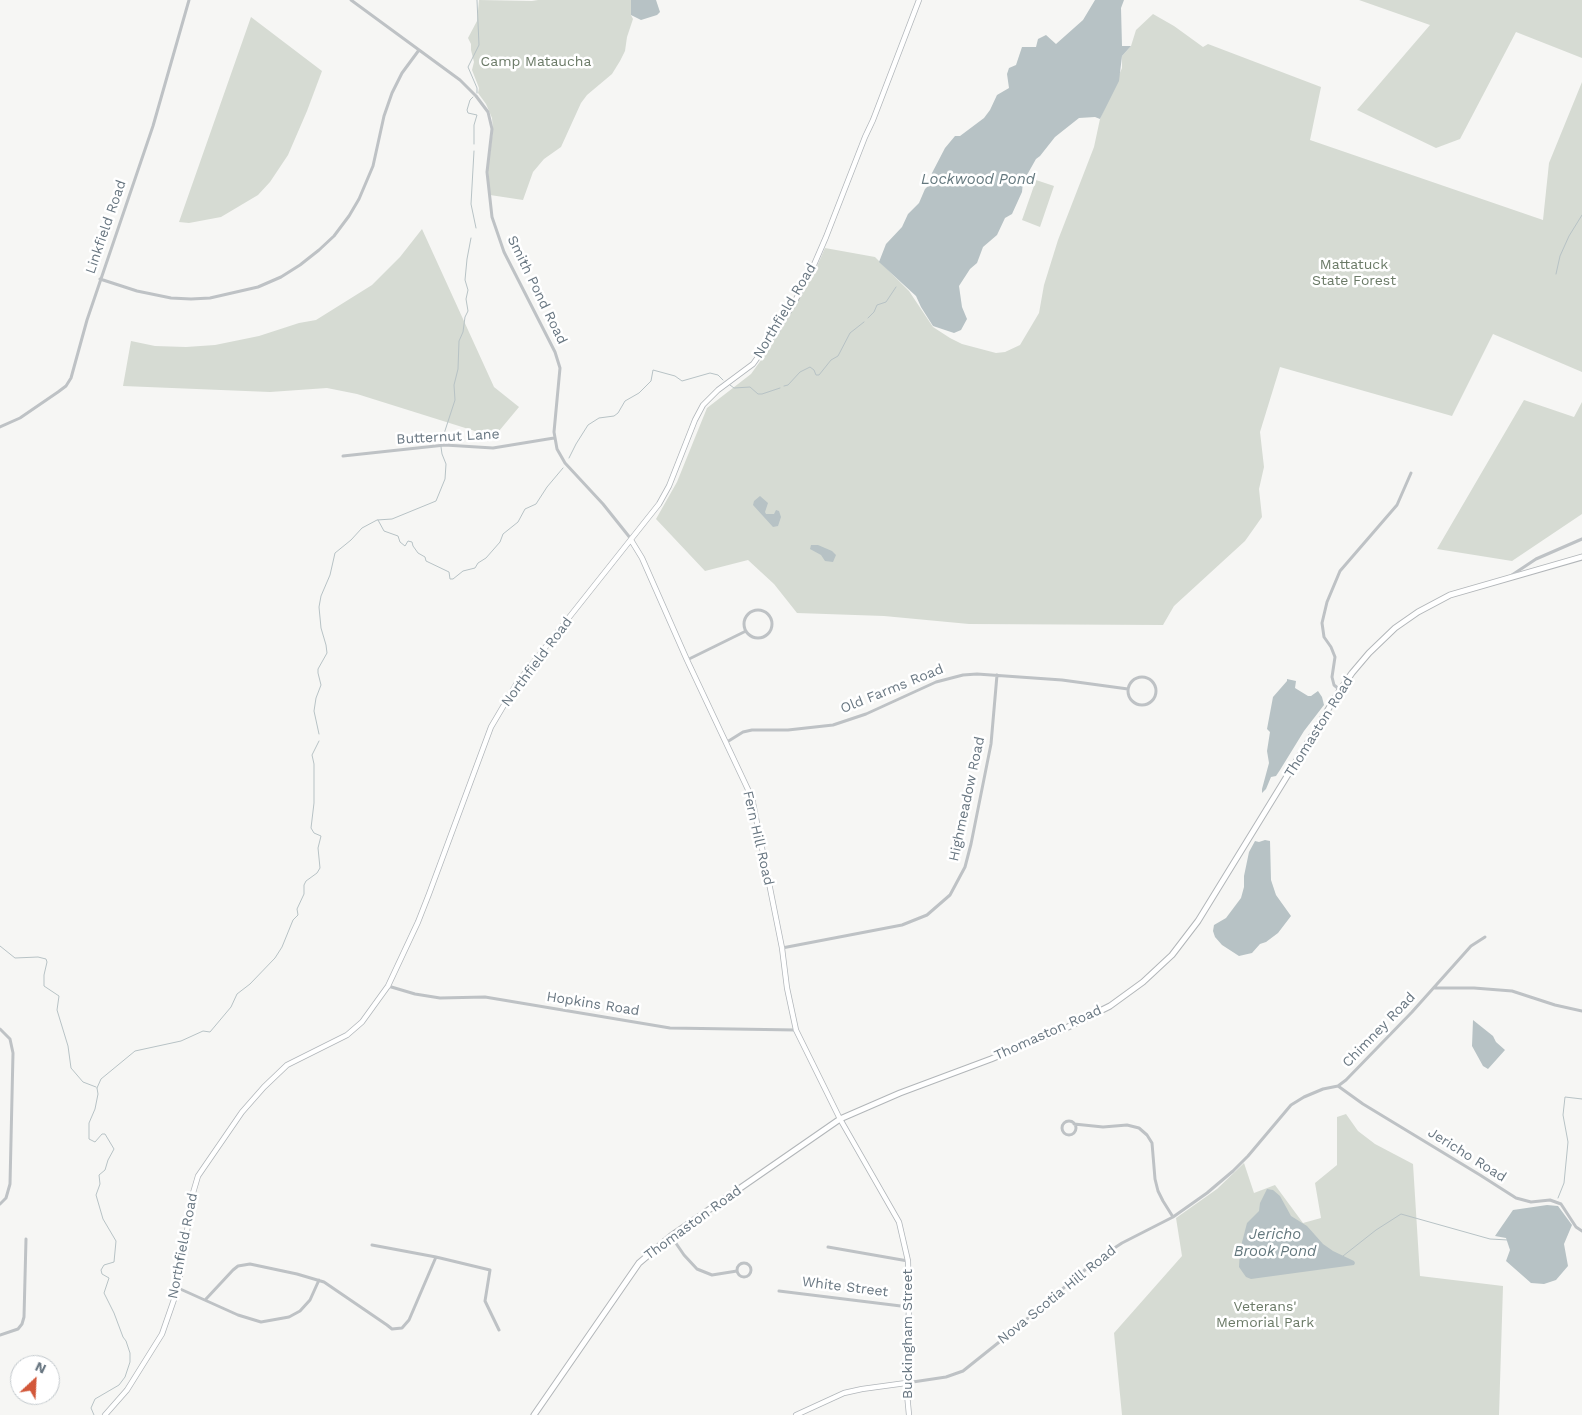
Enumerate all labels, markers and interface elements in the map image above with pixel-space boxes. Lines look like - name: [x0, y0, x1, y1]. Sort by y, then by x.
- park label: Camp Mataucha: [481, 54, 591, 70]
- water label: Lockwood Pond: [921, 171, 1035, 189]
- street label: Linkfield Road: [82, 178, 130, 276]
- street label: Smith Pond Road: [503, 233, 571, 347]
- park label: Mattatuck State Forest: [1312, 257, 1396, 290]
- street label: Northfield Road: [750, 261, 820, 361]
- street label: Butternut Lane: [396, 426, 500, 448]
- street label: Northfield Road: [498, 614, 576, 710]
- street label: Old Farms Road: [838, 661, 946, 717]
- street label: Thomaston Road: [1281, 673, 1357, 781]
- street label: Highmeadow Road: [946, 735, 988, 863]
- street label: Fern Hill Road: [739, 789, 777, 887]
- street label: Hopkins Road: [545, 988, 641, 1020]
- street label: Chimney Road: [1339, 989, 1419, 1071]
- street label: Thomaston Road: [992, 1002, 1104, 1064]
- street label: Jericho Road: [1425, 1124, 1509, 1186]
- street label: Thomaston Road: [641, 1182, 745, 1264]
- street label: Northfield Road: [164, 1192, 202, 1300]
- water label: Jericho Brook Pond: [1234, 1226, 1316, 1261]
- street label: Nova Scotia Hill Road: [994, 1242, 1120, 1348]
- street label: Buckingham Street: [900, 1269, 916, 1399]
- street label: White Street: [801, 1273, 889, 1301]
- park label: Veterans' Memorial Park: [1216, 1299, 1314, 1331]
- north arrow: [10, 1355, 60, 1405]
- text: N: [33, 1358, 49, 1377]

